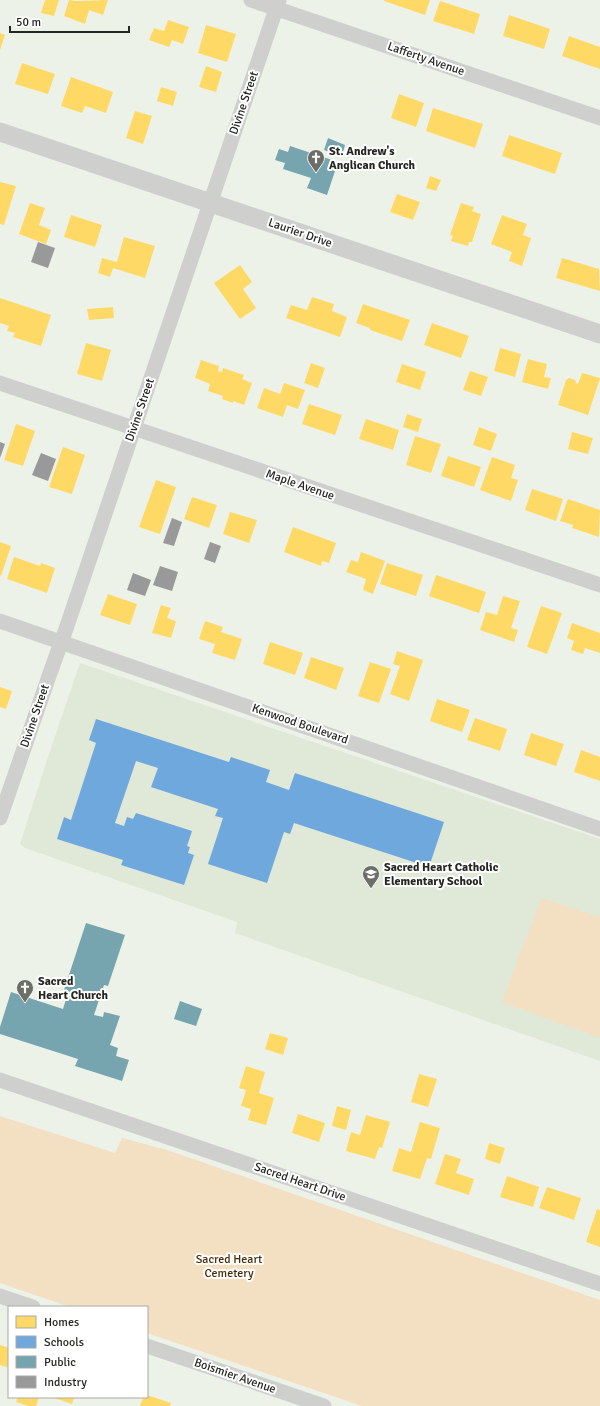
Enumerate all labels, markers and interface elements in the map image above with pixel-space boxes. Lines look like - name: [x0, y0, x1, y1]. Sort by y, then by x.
- scale bar: [10, 8, 129, 34]
- text: 50 m: [16, 15, 41, 30]
- street label: Lafferty Avenue: [385, 39, 467, 79]
- street label: Divine Street: [226, 69, 262, 137]
- place label: St. Andrew's Anglican Church: [329, 144, 416, 173]
- church icon: St. Andrew's Anglican Church: [306, 148, 326, 173]
- street label: Laurier Drive: [266, 215, 334, 251]
- street label: Divine Street: [122, 376, 158, 444]
- street label: Maple Avenue: [264, 466, 336, 504]
- street label: Divine Street: [17, 682, 53, 750]
- street label: Kenwood Boulevard: [250, 700, 350, 748]
- place label: Sacred Heart Catholic Elementary School: [384, 860, 499, 889]
- school or university icon: Sacred Heart Catholic Elementary School: [361, 864, 381, 889]
- place label: Sacred Heart Church: [38, 974, 108, 1003]
- church icon: Sacred Heart Church: [15, 978, 35, 1003]
- street label: Sacred Heart Drive: [252, 1159, 348, 1205]
- park label: Sacred Heart Cemetery: [196, 1252, 262, 1281]
- legend: [8, 1306, 148, 1398]
- text: Homes: [44, 1315, 79, 1330]
- text: Schools: [44, 1335, 84, 1350]
- text: Public: [44, 1355, 76, 1370]
- street label: Boismier Avenue: [192, 1355, 278, 1397]
- text: Industry: [44, 1375, 87, 1390]

